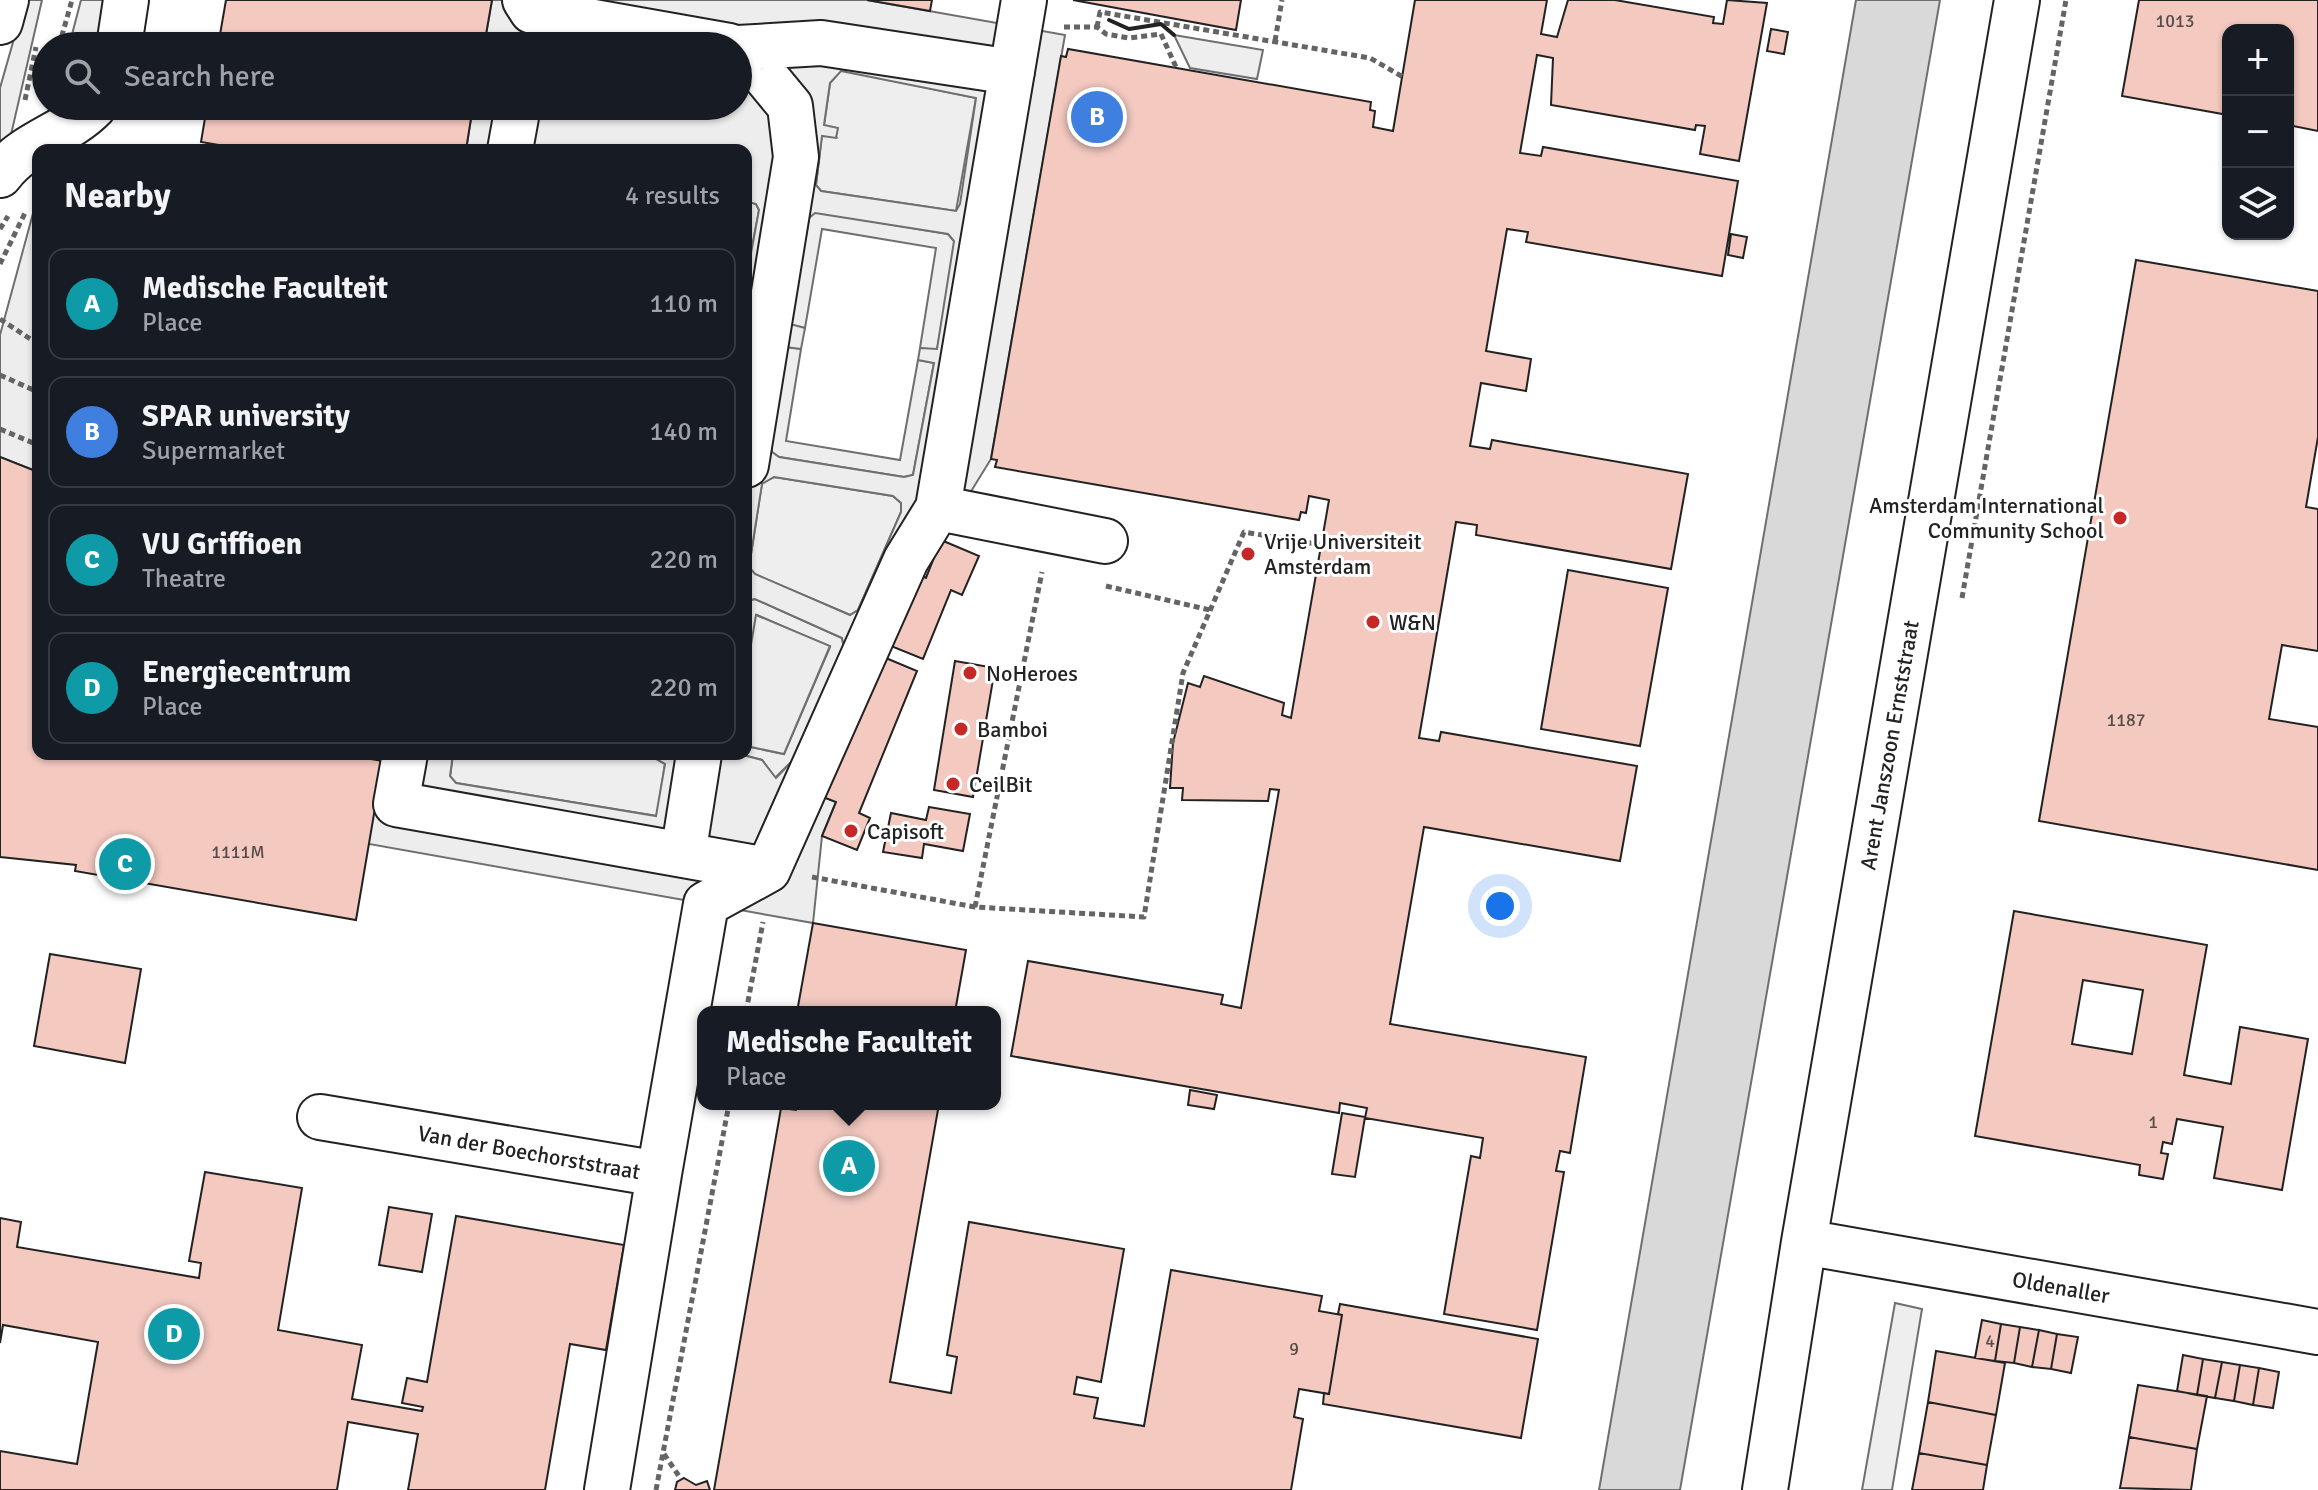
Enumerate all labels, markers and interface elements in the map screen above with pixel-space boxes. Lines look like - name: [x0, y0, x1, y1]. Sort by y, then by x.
- house number: 1013: [2156, 10, 2194, 32]
- map controls: [2222, 24, 2294, 240]
- button: +: [2222, 24, 2294, 96]
- search box: [32, 32, 752, 120]
- icon: search: [60, 54, 104, 98]
- text: Search here: [124, 58, 275, 95]
- pin: B: [1071, 87, 1123, 147]
- button: −: [2222, 96, 2294, 168]
- button: layers: [2222, 168, 2294, 240]
- text: Nearby: [64, 175, 171, 217]
- text: 4 results: [625, 180, 720, 212]
- text: Medische Faculteit: [142, 270, 388, 307]
- text: A: [84, 288, 100, 320]
- text: 110 m: [649, 288, 718, 320]
- text: Place: [142, 307, 203, 339]
- text: SPAR university: [142, 398, 350, 435]
- text: B: [84, 416, 100, 448]
- text: 140 m: [649, 416, 718, 448]
- text: Supermarket: [142, 435, 285, 467]
- place label: Amsterdam International Community School: [1869, 492, 2104, 544]
- marker: Amsterdam International Community School: [2111, 509, 2129, 527]
- text: VU Griffioen: [142, 526, 302, 563]
- place label: Vrije Universiteit Amsterdam: [1264, 528, 1422, 580]
- text: C: [84, 544, 100, 576]
- text: 220 m: [649, 544, 718, 576]
- marker: Vrije Universiteit Amsterdam: [1239, 545, 1257, 563]
- text: Theatre: [142, 563, 226, 595]
- place label: W&N: [1389, 609, 1436, 636]
- marker: W&N: [1364, 613, 1382, 631]
- street label: Arent Janszoon Ernststraat: [1854, 618, 1925, 872]
- text: Energiecentrum: [142, 654, 351, 691]
- place label: NoHeroes: [986, 660, 1078, 687]
- marker: NoHeroes: [961, 664, 979, 682]
- text: D: [83, 672, 101, 704]
- text: 220 m: [649, 672, 718, 704]
- text: Place: [142, 691, 203, 723]
- house number: 1187: [2107, 709, 2145, 731]
- place label: Bamboi: [977, 716, 1048, 743]
- marker: Bamboi: [952, 720, 970, 738]
- place label: CeilBit: [969, 771, 1033, 798]
- marker: CeilBit: [944, 775, 962, 793]
- place label: Capisoft: [867, 818, 944, 845]
- marker: Capisoft: [842, 822, 860, 840]
- pin: C: [99, 834, 151, 894]
- house number: 1111M: [211, 841, 265, 863]
- your location: [1480, 886, 1520, 926]
- popup: [697, 1006, 1001, 1110]
- text: Medische Faculteit: [726, 1024, 972, 1061]
- text: Place: [726, 1061, 787, 1093]
- house number: 1: [2148, 1111, 2158, 1133]
- street label: Van der Boechorststraat: [416, 1120, 643, 1185]
- pin: A: [823, 1136, 875, 1196]
- street label: Oldenaller: [2010, 1266, 2112, 1309]
- pin: D: [148, 1304, 200, 1364]
- house number: 4: [1985, 1330, 1995, 1352]
- house number: 9: [1289, 1338, 1299, 1360]

